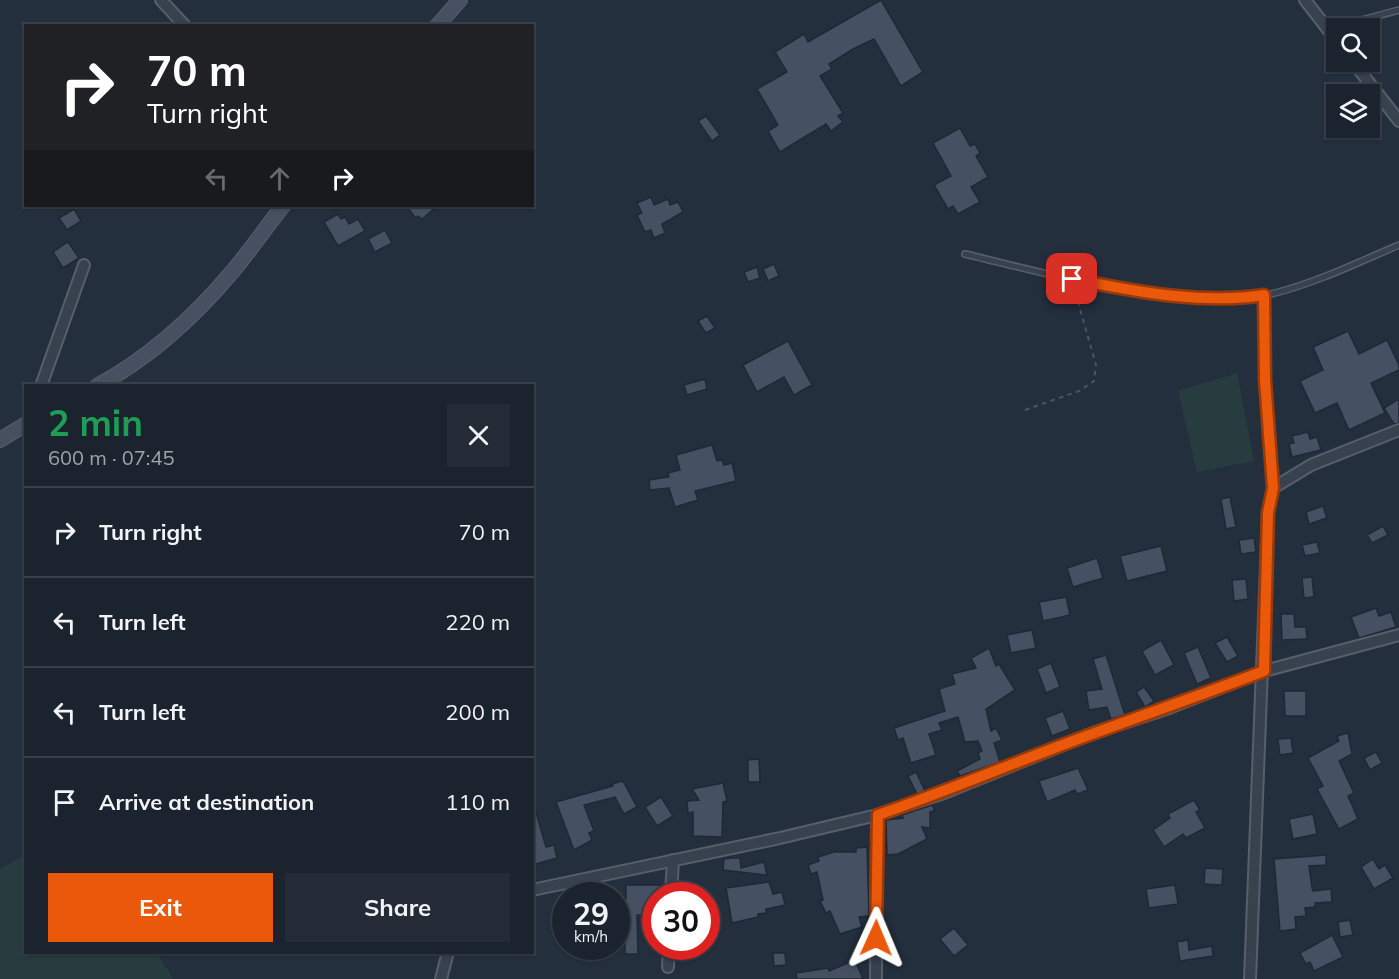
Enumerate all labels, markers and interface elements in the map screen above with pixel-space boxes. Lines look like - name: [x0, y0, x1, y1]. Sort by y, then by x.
- map controls: [1326, 18, 1380, 138]
- button: search: [1326, 18, 1380, 72]
- text: 70 m: [147, 44, 247, 97]
- icon: right: [48, 48, 126, 126]
- button: layers: [1326, 84, 1380, 138]
- text: Turn right: [147, 96, 267, 130]
- icon: left: [200, 162, 233, 195]
- icon: ahead: [263, 162, 296, 195]
- icon: right: [326, 162, 359, 195]
- pin: [1046, 253, 1097, 304]
- icon: arrive: [1055, 262, 1088, 295]
- text: 2 min: [48, 400, 143, 445]
- button: close: [447, 404, 510, 467]
- text: 600 m · 07:45: [48, 445, 174, 470]
- icon: right: [48, 516, 81, 549]
- text: Turn right: [99, 518, 202, 546]
- text: 70 m: [459, 518, 510, 546]
- icon: left: [48, 606, 81, 639]
- text: Turn left: [99, 608, 186, 636]
- text: 220 m: [445, 608, 510, 636]
- icon: left: [48, 696, 81, 729]
- text: Turn left: [99, 698, 186, 726]
- text: 200 m: [445, 698, 510, 726]
- icon: arrive: [48, 786, 81, 819]
- text: Arrive at destination: [99, 788, 314, 816]
- text: 110 m: [445, 788, 510, 816]
- button: Exit: [48, 873, 273, 942]
- button: Share: [285, 873, 510, 942]
- speed limit sign: 30: [642, 882, 720, 960]
- text: 29: [573, 895, 609, 933]
- position arrow: [844, 906, 908, 970]
- text: km/h: [574, 927, 608, 946]

